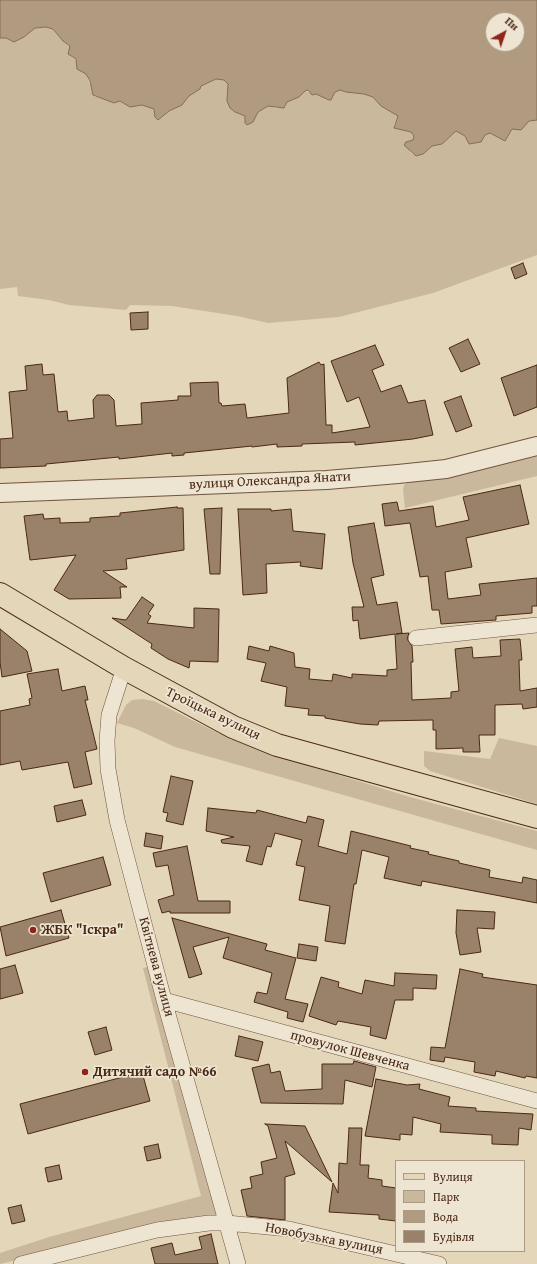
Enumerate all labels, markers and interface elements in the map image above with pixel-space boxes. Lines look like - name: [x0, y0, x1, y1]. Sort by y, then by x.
- north arrow: [485, 12, 525, 52]
- text: Пн: [502, 13, 523, 34]
- street label: вулиця Олександра Янати: [189, 468, 351, 494]
- street label: Троїцька вулиця: [163, 684, 263, 744]
- street label: Квітнева вулиця: [135, 915, 177, 1019]
- place label: ЖБК "Іскра": [41, 922, 124, 938]
- marker: ЖБК "Іскра": [28, 925, 38, 935]
- street label: провулок Шевченка: [288, 1027, 412, 1075]
- place label: Дитячий садо №66: [93, 1064, 216, 1080]
- marker: Дитячий садо №66: [80, 1067, 90, 1077]
- legend: [395, 1160, 525, 1252]
- text: Вулиця: [433, 1168, 473, 1185]
- text: Парк: [433, 1188, 459, 1205]
- text: Вода: [433, 1208, 458, 1225]
- street label: Новобузька вулиця: [264, 1219, 384, 1259]
- text: Будівля: [433, 1228, 474, 1245]

